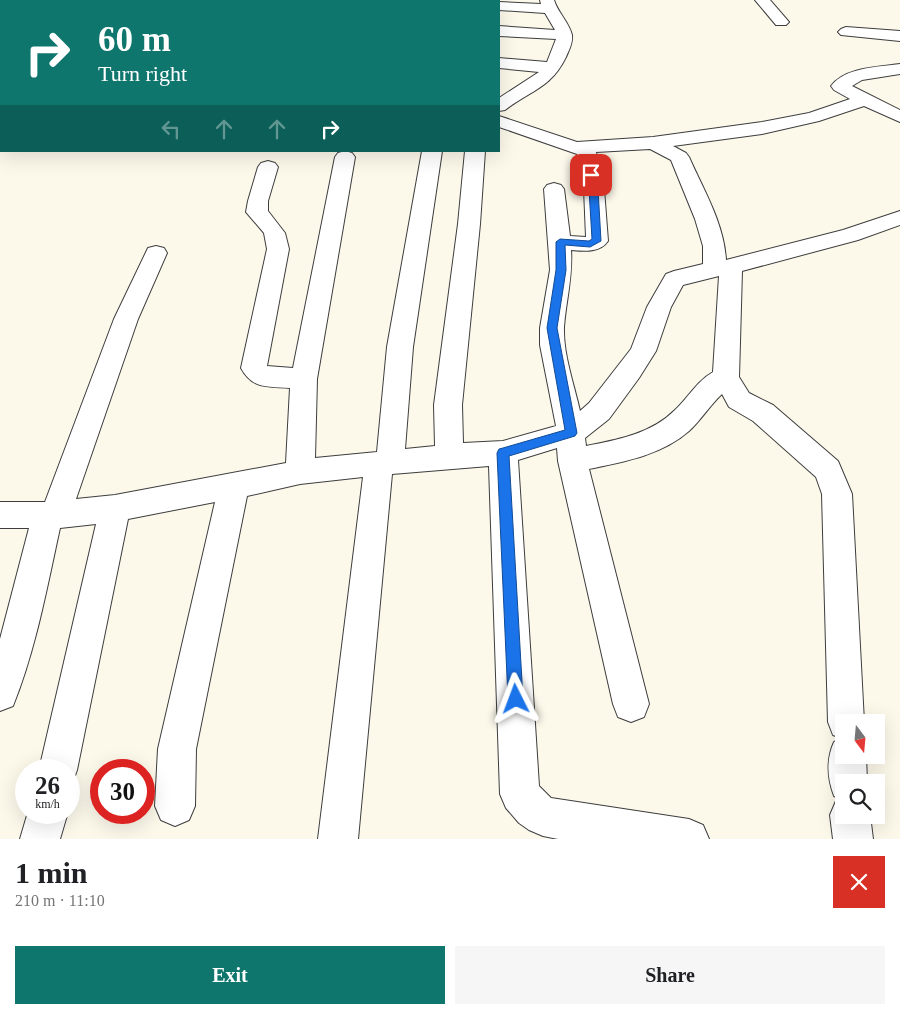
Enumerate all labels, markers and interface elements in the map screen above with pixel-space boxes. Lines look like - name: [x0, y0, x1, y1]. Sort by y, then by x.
- icon: right: [15, 20, 80, 85]
- text: 60 m: [98, 20, 171, 59]
- text: Turn right: [98, 61, 187, 86]
- icon: left: [157, 115, 185, 143]
- icon: ahead: [210, 115, 238, 143]
- icon: ahead: [263, 115, 291, 143]
- icon: right: [316, 115, 344, 143]
- pin: [570, 154, 612, 196]
- icon: arrive: [577, 161, 605, 189]
- position arrow: [489, 672, 541, 724]
- north arrow: [835, 714, 885, 764]
- map controls: [835, 714, 885, 824]
- speed limit sign: 30: [90, 759, 155, 824]
- text: 26: [35, 772, 60, 799]
- button: search: [835, 774, 885, 824]
- text: km/h: [35, 797, 60, 811]
- text: 1 min: [15, 856, 88, 889]
- button: close: [833, 856, 885, 908]
- text: 210 m · 11:10: [15, 892, 105, 909]
- button: Exit: [15, 946, 445, 1004]
- button: Share: [455, 946, 885, 1004]

